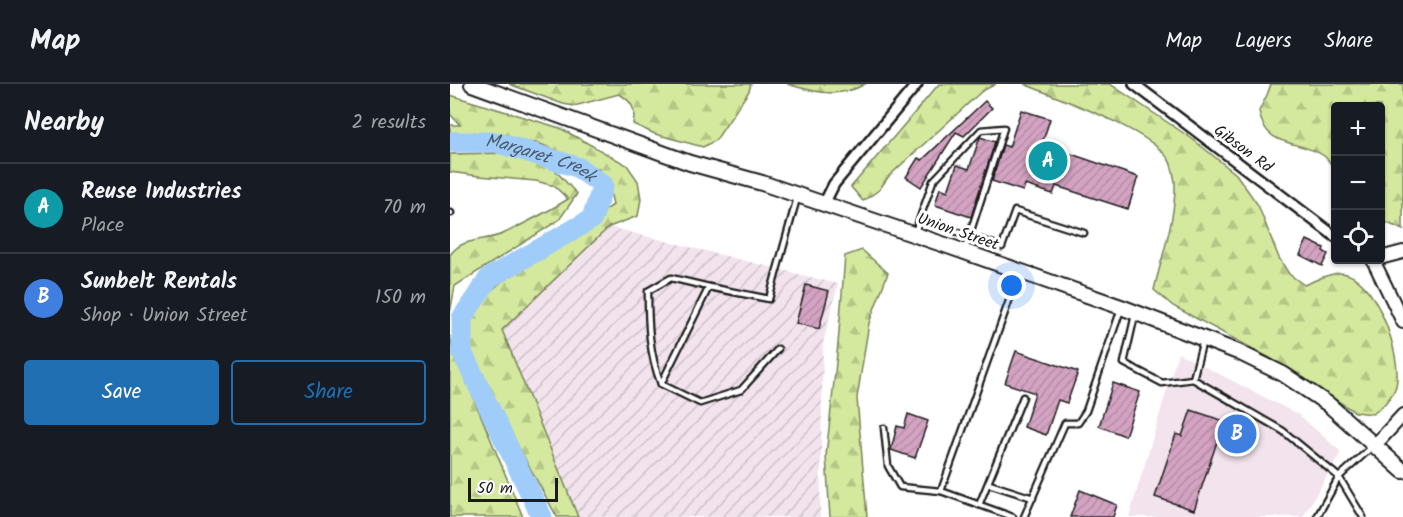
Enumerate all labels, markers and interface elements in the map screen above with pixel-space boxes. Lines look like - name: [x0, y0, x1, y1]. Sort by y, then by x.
- text: Map: [30, 19, 81, 64]
- text: Map: [1165, 25, 1202, 58]
- text: Layers: [1235, 25, 1291, 58]
- text: Share: [1324, 25, 1373, 58]
- text: Nearby: [24, 102, 104, 144]
- map controls: [1331, 102, 1385, 264]
- button: +: [1331, 102, 1385, 156]
- text: 2 results: [351, 107, 426, 139]
- street label: Gibson Rd: [1208, 118, 1279, 180]
- water label: Margaret Creek: [485, 128, 604, 192]
- pin: A: [1028, 138, 1068, 184]
- button: −: [1331, 156, 1385, 210]
- text: Reuse Industries: [81, 175, 242, 210]
- text: A: [37, 192, 50, 224]
- text: 70 m: [383, 192, 426, 224]
- street label: Union Street: [914, 206, 1003, 258]
- text: Place: [81, 210, 124, 242]
- button: locate: [1331, 210, 1385, 264]
- text: Sunbelt Rentals: [81, 265, 237, 300]
- your location: [997, 271, 1026, 300]
- text: B: [37, 282, 50, 314]
- text: 150 m: [375, 282, 426, 314]
- text: Shop · Union Street: [81, 300, 248, 332]
- button: Save: [24, 360, 219, 425]
- button: Share: [231, 360, 426, 425]
- pin: B: [1218, 412, 1256, 456]
- scale bar: [468, 475, 558, 502]
- text: 50 m: [477, 476, 513, 501]

